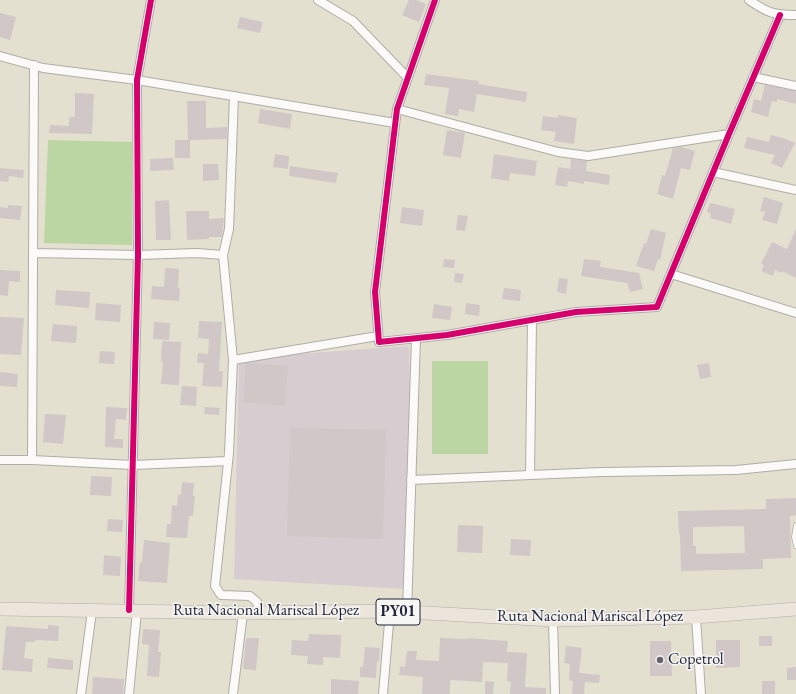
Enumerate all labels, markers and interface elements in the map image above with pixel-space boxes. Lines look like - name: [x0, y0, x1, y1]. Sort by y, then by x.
- road number: PY01: [376, 599, 420, 625]
- street label: Ruta Nacional Mariscal López: [173, 601, 359, 621]
- street label: Ruta Nacional Mariscal López: [497, 607, 683, 627]
- place label: Copetrol: [668, 650, 724, 670]
- marker: Copetrol: [655, 655, 665, 665]

